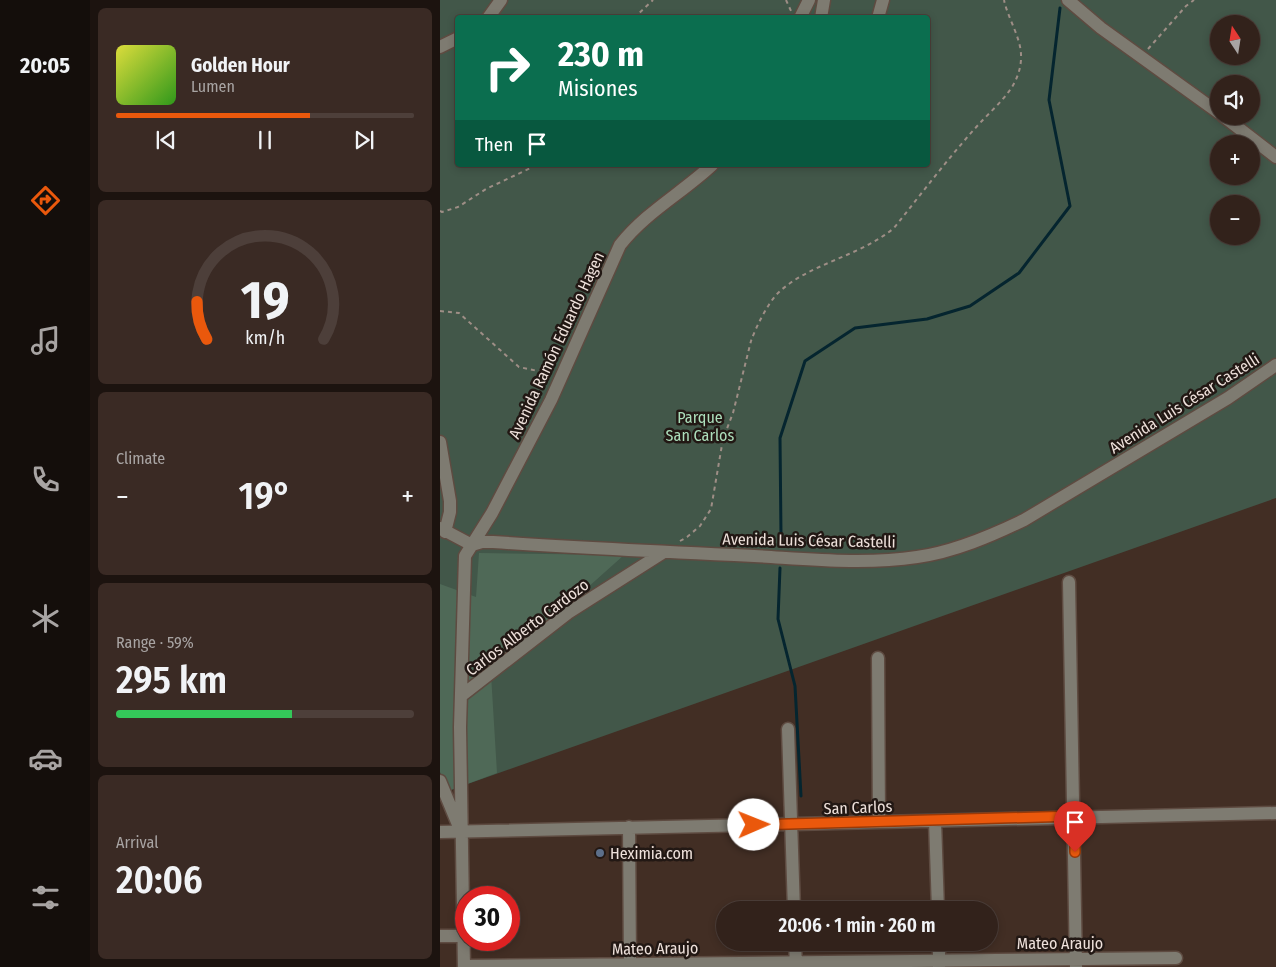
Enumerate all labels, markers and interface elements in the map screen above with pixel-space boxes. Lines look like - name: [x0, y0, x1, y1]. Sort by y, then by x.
- north arrow: [1210, 15, 1260, 65]
- map controls: [1210, 15, 1260, 245]
- text: 230 m: [558, 33, 644, 75]
- icon: right: [475, 35, 540, 100]
- text: 20:05: [20, 52, 70, 79]
- text: Golden Hour: [191, 54, 290, 77]
- text: Misiones: [558, 75, 638, 102]
- button: sound: [1210, 75, 1260, 125]
- text: Lumen: [191, 77, 235, 96]
- icon: previous: [152, 126, 180, 154]
- icon: pause: [251, 126, 279, 154]
- icon: next: [350, 126, 378, 154]
- icon: arrive: [523, 130, 551, 158]
- text: Then: [475, 133, 513, 156]
- button: +: [1210, 135, 1260, 185]
- icon: directions: [28, 183, 63, 218]
- button: −: [1210, 195, 1260, 245]
- street label: Avenida Ramón Eduardo Hagen: [505, 249, 608, 442]
- text: 19: [241, 269, 289, 332]
- icon: music: [28, 323, 63, 358]
- text: km/h: [245, 327, 285, 349]
- street label: Avenida Luis César Castelli: [1106, 349, 1263, 457]
- park label: Parque San Carlos: [666, 408, 735, 445]
- text: Climate: [116, 449, 165, 468]
- icon: phone: [28, 462, 63, 497]
- text: 19°: [238, 473, 291, 519]
- text: −: [116, 480, 129, 513]
- text: +: [401, 480, 414, 513]
- street label: Avenida Luis César Castelli: [722, 529, 896, 552]
- street label: Carlos Alberto Cardozo: [462, 575, 592, 680]
- icon: climate: [28, 601, 63, 636]
- text: Range · 59%: [116, 633, 194, 652]
- text: 295 km: [116, 657, 227, 703]
- icon: car: [28, 741, 63, 776]
- street label: San Carlos: [823, 797, 893, 818]
- position arrow: [727, 798, 779, 850]
- pin: [1054, 801, 1096, 852]
- icon: arrive: [1061, 808, 1089, 836]
- text: Arrival: [116, 833, 158, 852]
- place label: Heximia.com: [610, 844, 693, 863]
- marker: Heximia.com: [594, 847, 606, 859]
- text: 20:06: [116, 857, 203, 903]
- icon: filters: [28, 880, 63, 915]
- speed limit sign: 30: [455, 886, 520, 951]
- text: 20:06 · 1 min · 260 m: [778, 914, 936, 937]
- street label: Mateo Araujo: [1017, 934, 1103, 953]
- street label: Mateo Araujo: [612, 938, 698, 959]

